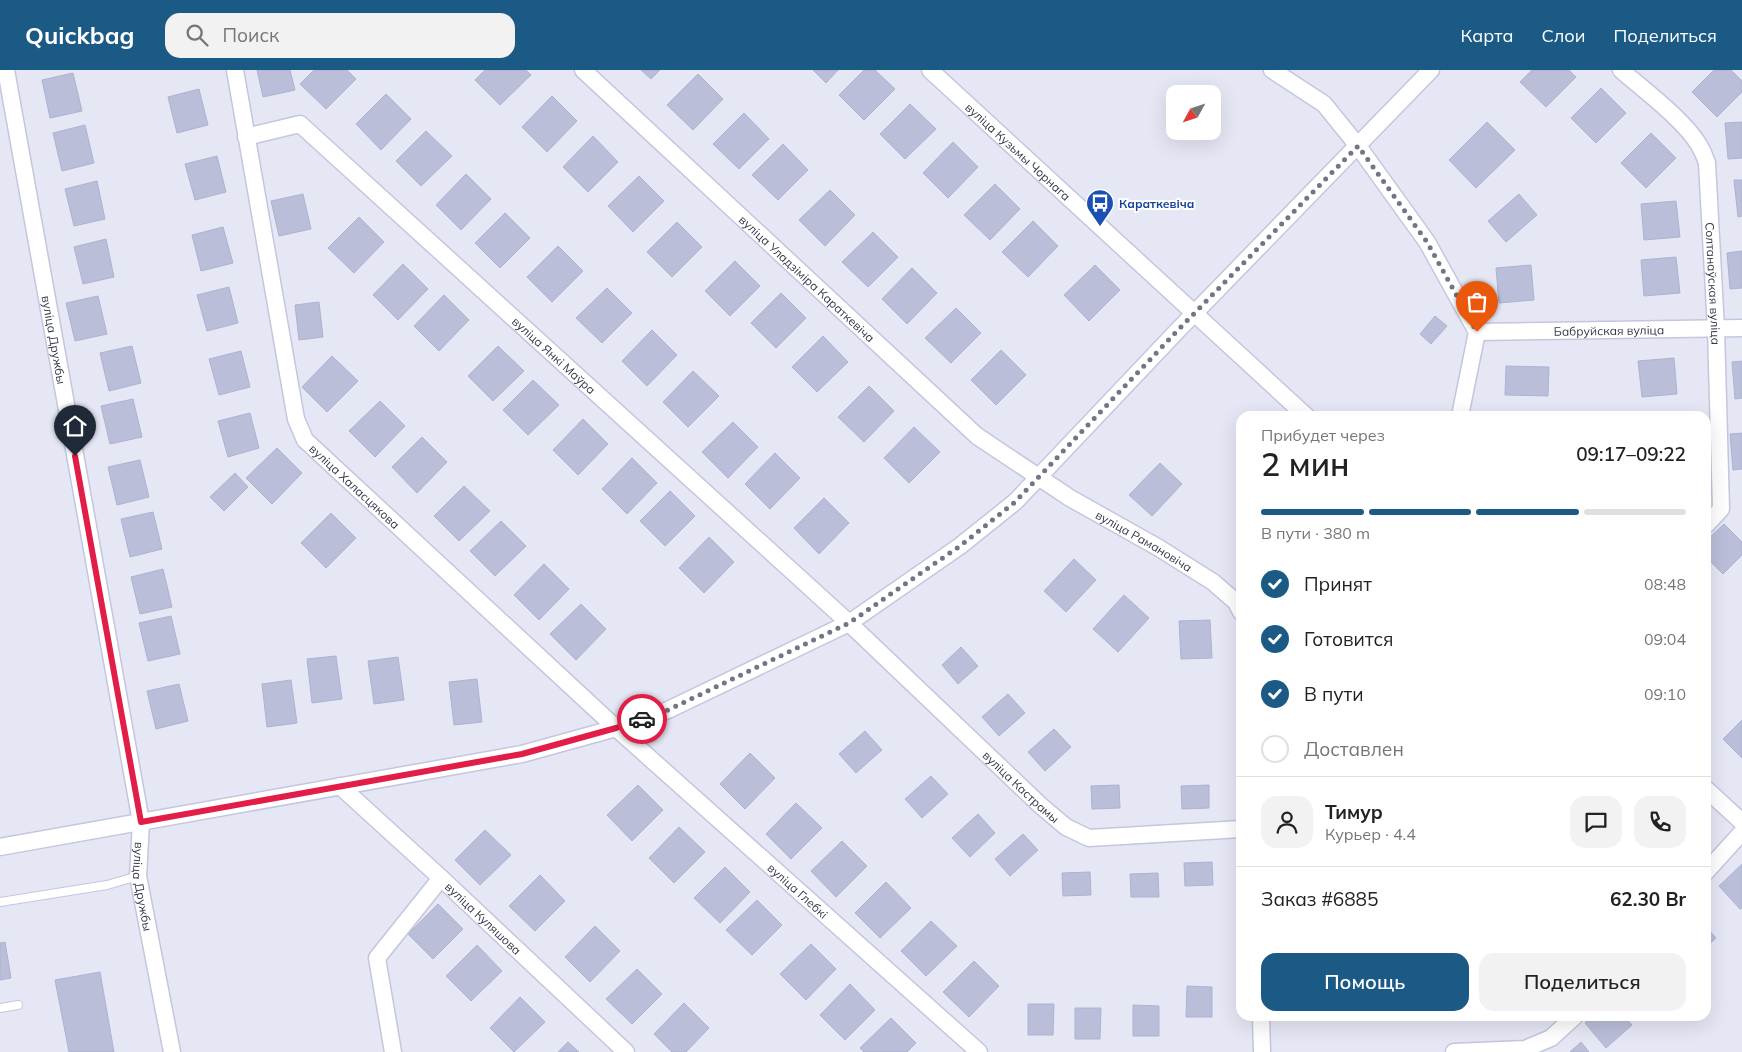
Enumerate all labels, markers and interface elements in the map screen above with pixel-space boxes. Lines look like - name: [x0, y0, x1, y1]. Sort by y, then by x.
- search box: [165, 13, 515, 58]
- text: Quickbag: [25, 20, 135, 50]
- icon: search: [183, 21, 211, 49]
- text: Поиск: [223, 23, 279, 47]
- text: Карта: [1461, 24, 1513, 47]
- text: Слои: [1541, 24, 1586, 47]
- text: Поделиться: [1614, 24, 1717, 47]
- north arrow: [1166, 85, 1221, 140]
- map controls: [1166, 85, 1221, 140]
- street label: вуліца Кузьмы Чорнага: [963, 99, 1074, 203]
- bus stop icon: Караткевіча: [1085, 188, 1115, 227]
- place label: Караткевіча: [1119, 196, 1194, 211]
- street label: вуліца Уладзіміра Караткевіча: [736, 212, 878, 345]
- street label: Солтанаўская вуліца: [1703, 222, 1724, 345]
- pin: [1456, 281, 1498, 332]
- icon: bag: [1463, 288, 1491, 316]
- street label: вуліца Дружбы: [39, 294, 70, 385]
- street label: вуліца Янкі Маўра: [509, 313, 599, 397]
- street label: Бабруйская вуліца: [1554, 322, 1664, 338]
- pin: [54, 405, 96, 456]
- icon: home: [61, 412, 89, 440]
- text: Прибудет через: [1261, 425, 1385, 445]
- street label: вуліца Халасцякова: [307, 441, 403, 532]
- text: 09:17–09:22: [1576, 442, 1686, 466]
- text: 2 мин: [1261, 444, 1349, 484]
- street label: вуліца Рамановіча: [1093, 507, 1195, 575]
- text: В пути · 380 m: [1261, 523, 1370, 543]
- icon: check: [1261, 570, 1289, 598]
- text: Принят: [1304, 572, 1372, 596]
- text: 08:48: [1644, 574, 1686, 594]
- icon: check: [1261, 625, 1289, 653]
- text: Готовится: [1304, 627, 1394, 651]
- text: 09:04: [1644, 629, 1686, 649]
- icon: check: [1261, 680, 1289, 708]
- text: В пути: [1304, 682, 1363, 706]
- text: 09:10: [1644, 684, 1686, 704]
- courier: [617, 694, 667, 744]
- icon: car: [628, 705, 656, 733]
- text: Доставлен: [1304, 737, 1404, 761]
- street label: вуліца Кастрамы: [980, 747, 1063, 826]
- button: person: [1261, 796, 1313, 848]
- button: chat: [1570, 796, 1622, 848]
- button: phone: [1634, 796, 1686, 848]
- text: Тимур: [1325, 800, 1383, 824]
- text: Курьер · 4.4: [1325, 824, 1416, 844]
- street label: вуліца Дружбы: [130, 842, 156, 932]
- street label: вуліца Глебкі: [765, 860, 831, 921]
- street label: вуліца Куляшова: [442, 879, 525, 957]
- text: Заказ #6885: [1261, 887, 1378, 911]
- text: 62.30 Br: [1610, 887, 1686, 911]
- button: Помощь: [1261, 953, 1469, 1011]
- button: Поделиться: [1479, 953, 1686, 1011]

